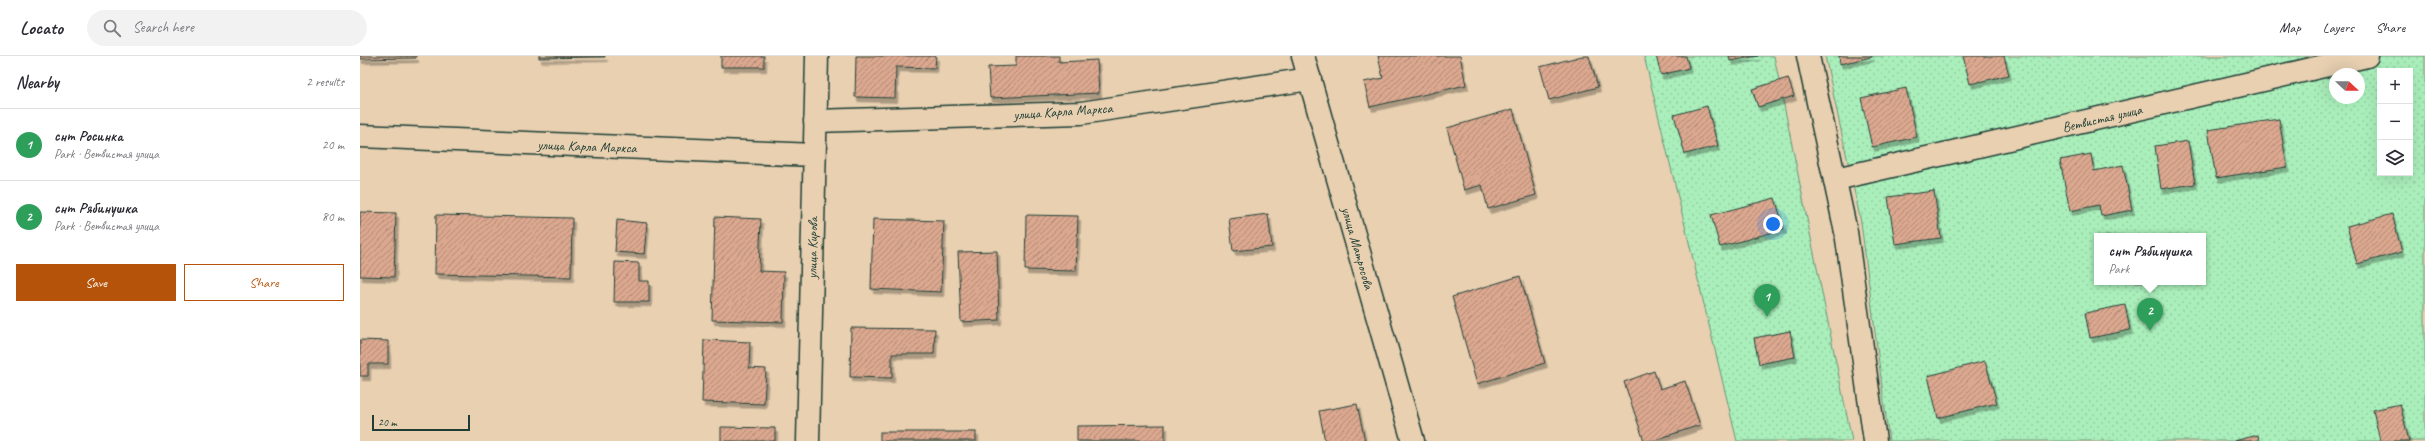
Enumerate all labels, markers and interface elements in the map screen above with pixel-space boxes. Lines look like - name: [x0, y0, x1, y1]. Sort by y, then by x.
- search box: [87, 10, 367, 46]
- text: Locato: [20, 16, 63, 40]
- icon: search: [101, 17, 123, 39]
- text: Search here: [133, 18, 194, 37]
- text: Map: [2279, 19, 2301, 36]
- text: Layers: [2323, 19, 2354, 36]
- text: Share: [2376, 19, 2405, 36]
- north arrow: [2329, 68, 2365, 104]
- map controls: [2377, 68, 2413, 176]
- button: +: [2377, 68, 2413, 104]
- text: Nearby: [16, 72, 59, 93]
- text: 2 results: [306, 74, 344, 90]
- street label: улица Карла Маркса: [1012, 99, 1114, 124]
- street label: Ветвистая улица: [2061, 101, 2144, 136]
- button: −: [2377, 104, 2413, 140]
- text: снт Росинка: [54, 127, 123, 146]
- street label: улица Карла Маркса: [536, 136, 638, 157]
- text: 1: [26, 137, 32, 153]
- text: 20 m: [322, 137, 344, 153]
- button: layers: [2377, 140, 2413, 176]
- text: Park · Ветвистая улица: [54, 146, 159, 162]
- text: снт Рябинушка: [54, 199, 137, 218]
- street label: улица Матросова: [1337, 204, 1378, 292]
- text: 2: [26, 209, 32, 225]
- text: 80 m: [322, 209, 344, 225]
- your location: [1763, 214, 1783, 234]
- street label: улица Кирова: [803, 216, 822, 280]
- text: Park · Ветвистая улица: [54, 218, 159, 234]
- popup: [2094, 233, 2206, 285]
- text: снт Рябинушка: [2109, 242, 2191, 261]
- text: Park: [2109, 261, 2129, 277]
- button: Save: [16, 264, 176, 301]
- button: Share: [184, 264, 344, 301]
- pin: 1: [1754, 284, 1780, 317]
- pin: 2: [2137, 298, 2163, 331]
- scale bar: [372, 413, 470, 432]
- text: 20 m: [378, 415, 397, 429]

